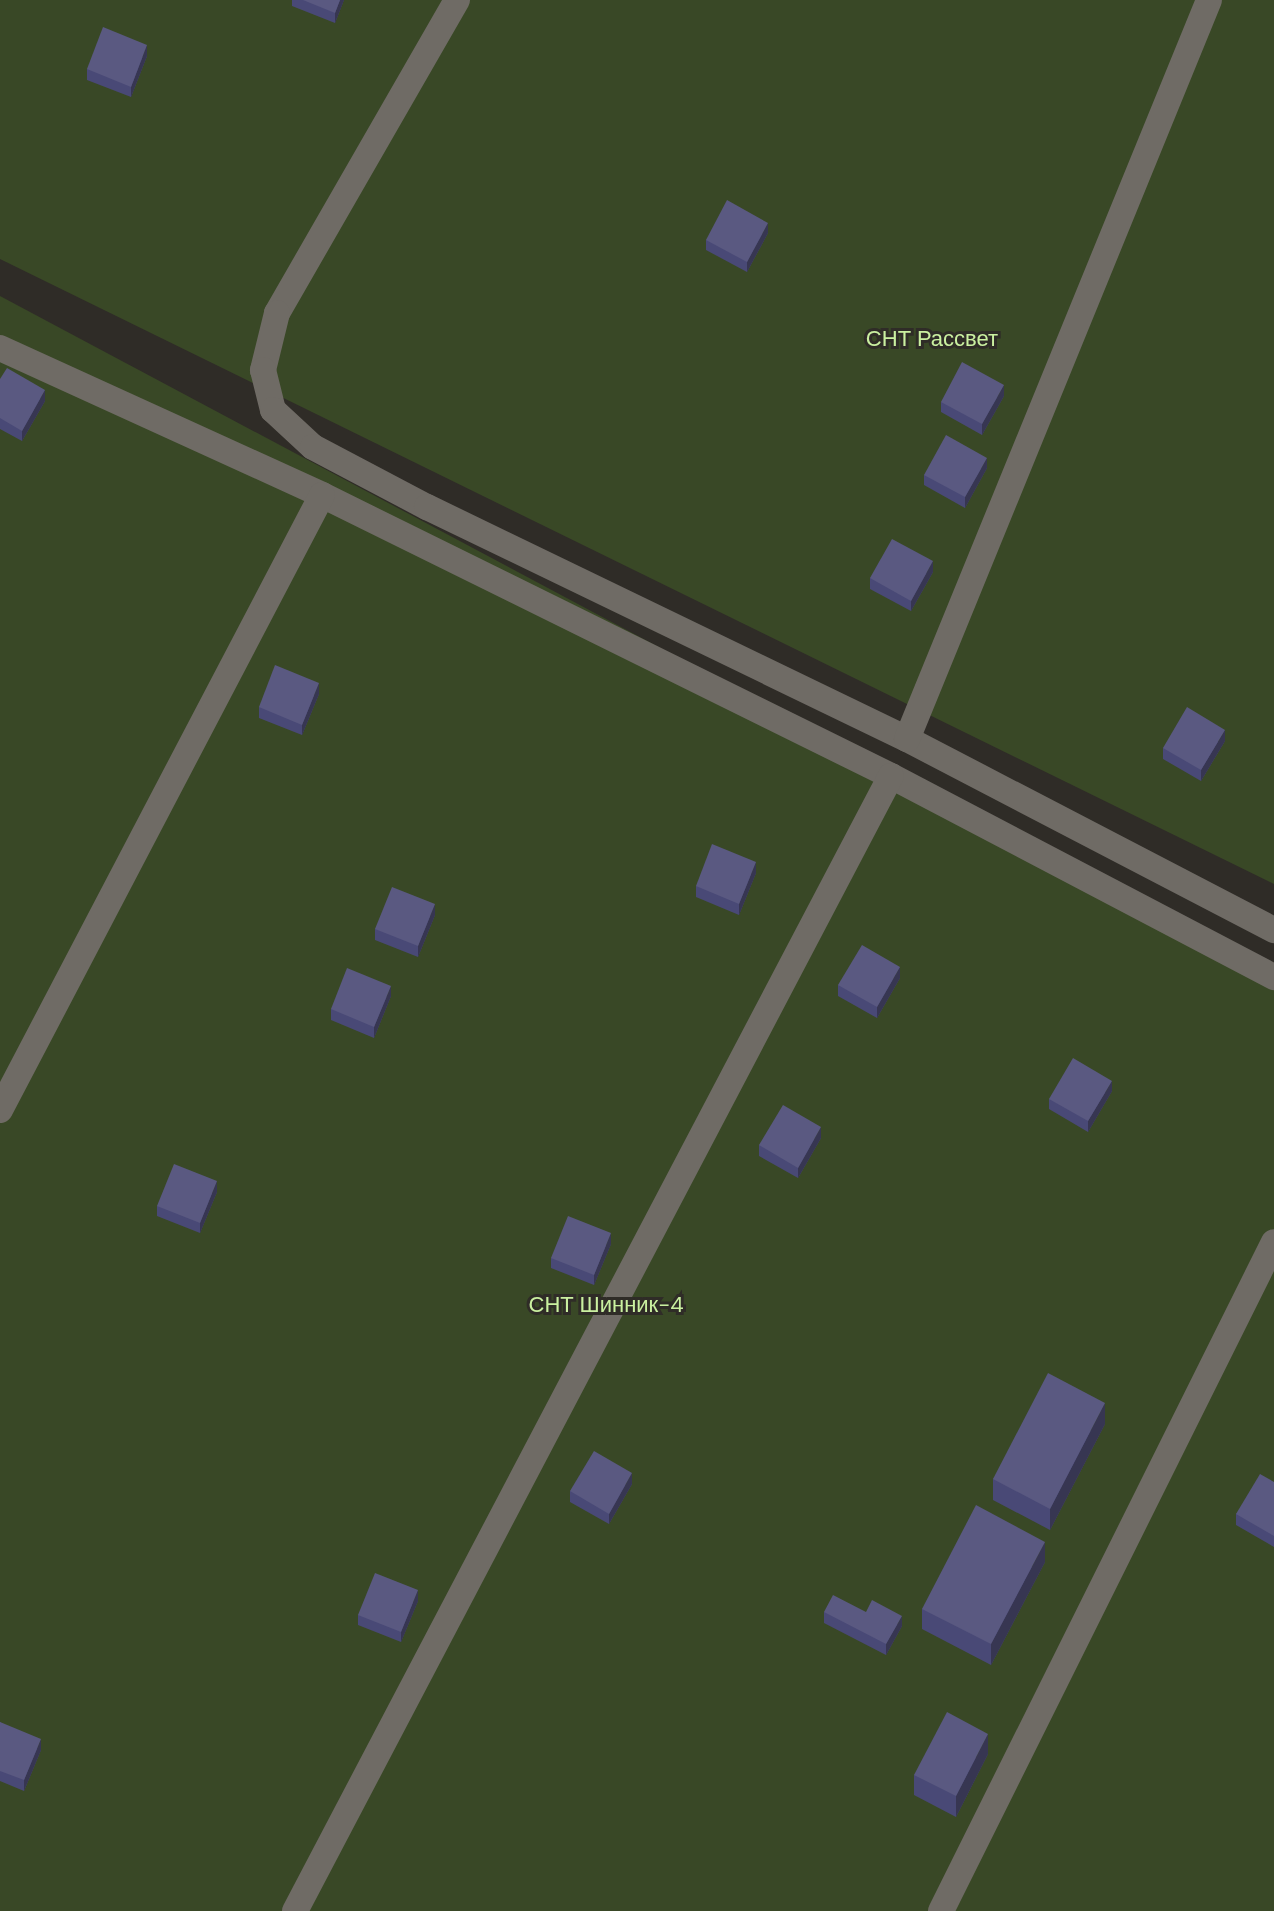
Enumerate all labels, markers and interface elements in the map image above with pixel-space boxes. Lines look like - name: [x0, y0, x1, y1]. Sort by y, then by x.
- park label: СНТ Рассвет: [866, 326, 998, 352]
- park label: СНТ Шинник-4: [529, 1292, 683, 1318]

